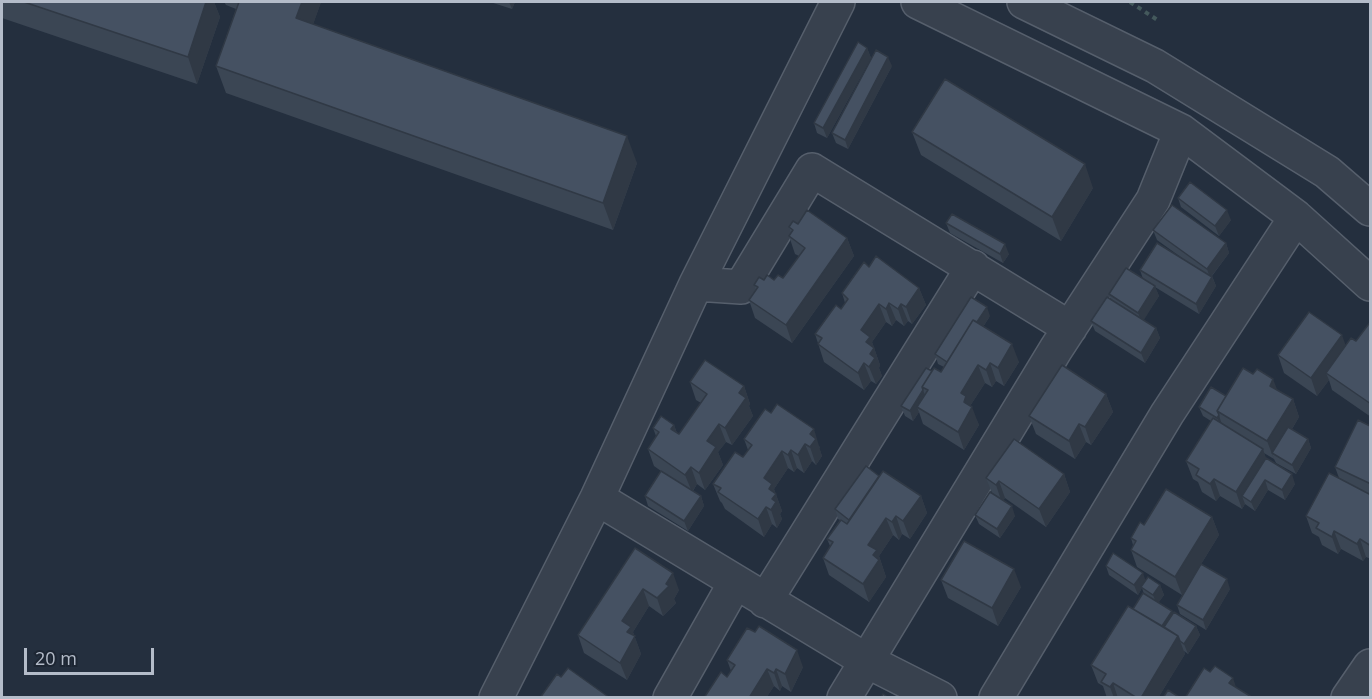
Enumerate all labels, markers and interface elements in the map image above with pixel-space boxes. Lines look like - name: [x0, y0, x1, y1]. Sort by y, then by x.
- scale bar: [27, 636, 158, 674]
- text: 20 m: [35, 646, 77, 670]

